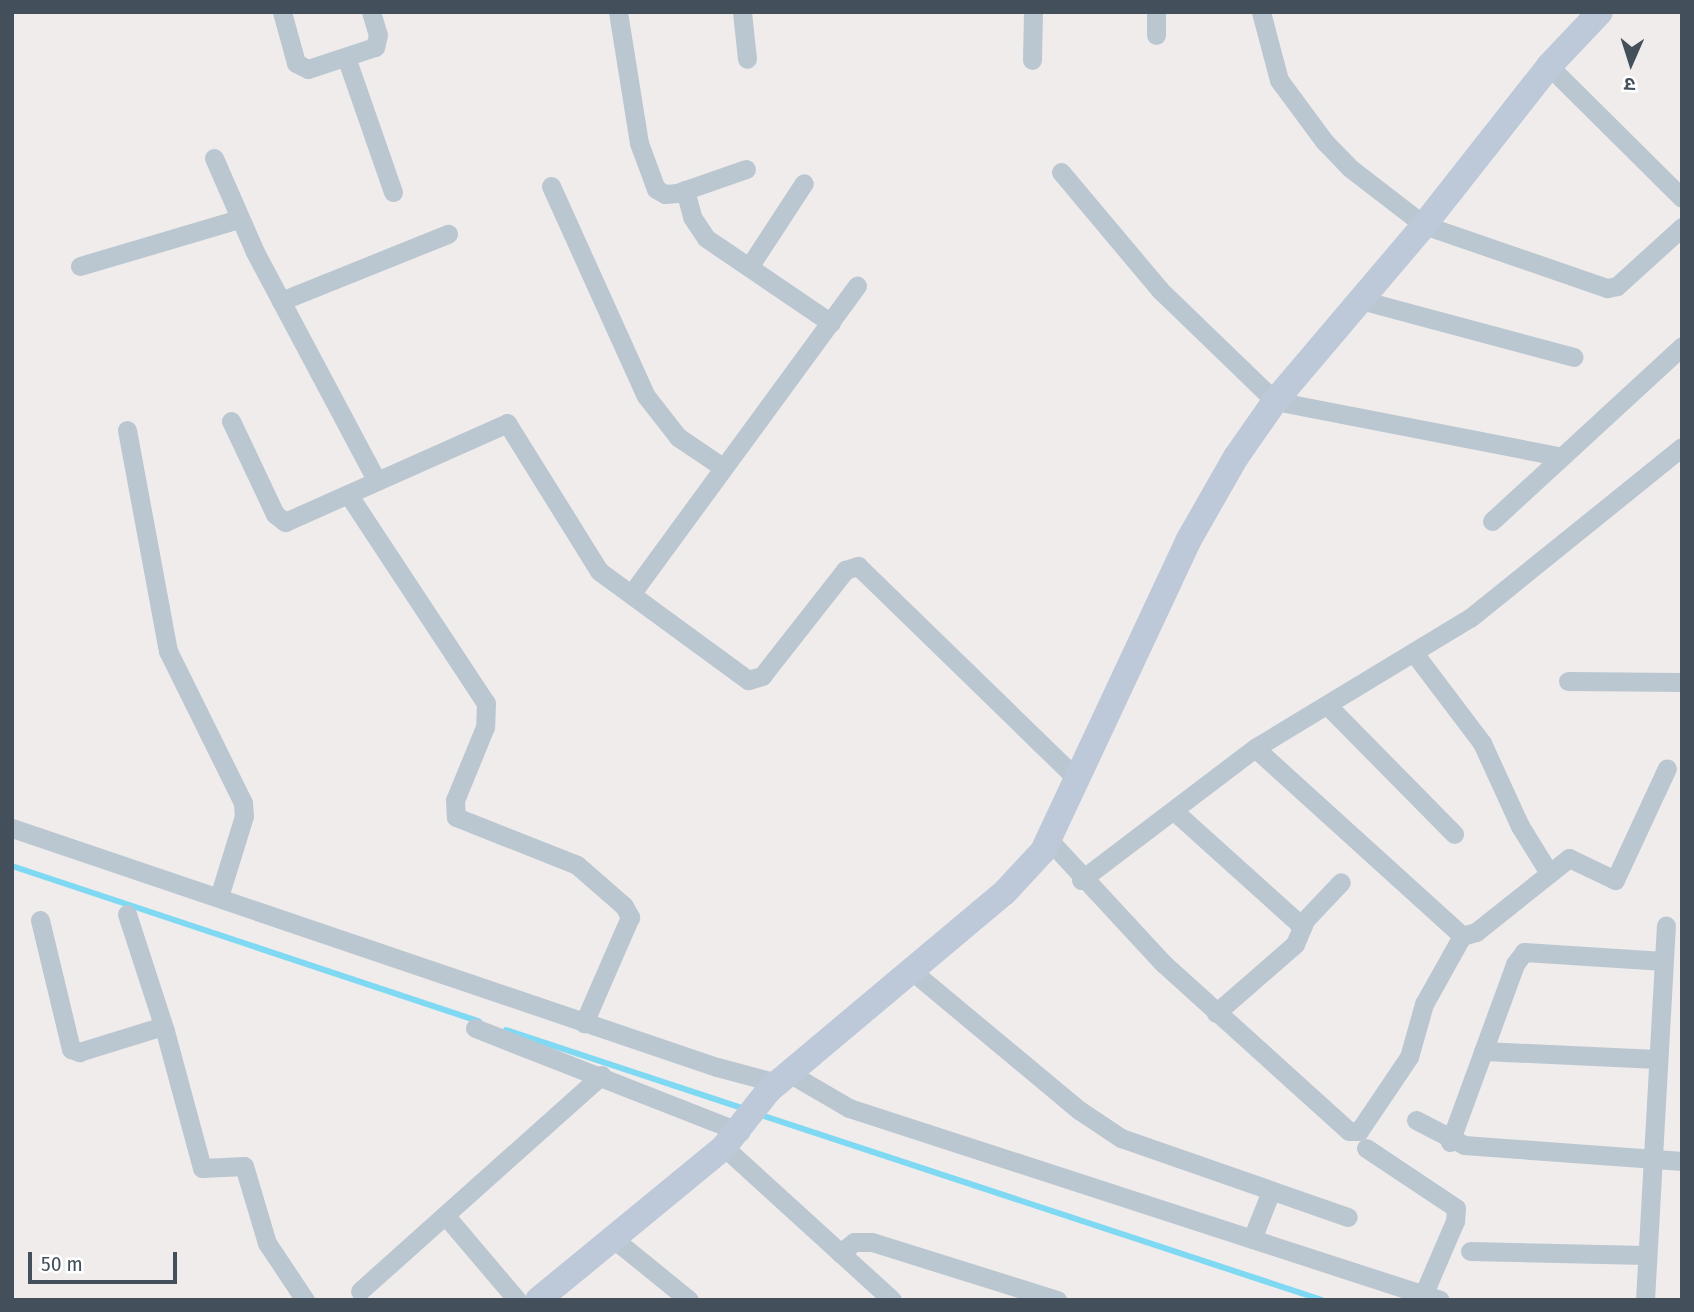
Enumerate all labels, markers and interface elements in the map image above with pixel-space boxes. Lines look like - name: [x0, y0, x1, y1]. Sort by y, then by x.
- north arrow: [1596, 28, 1666, 98]
- text: उ: [1624, 73, 1636, 96]
- scale bar: [32, 1238, 180, 1282]
- text: 50 m: [41, 1251, 83, 1277]

